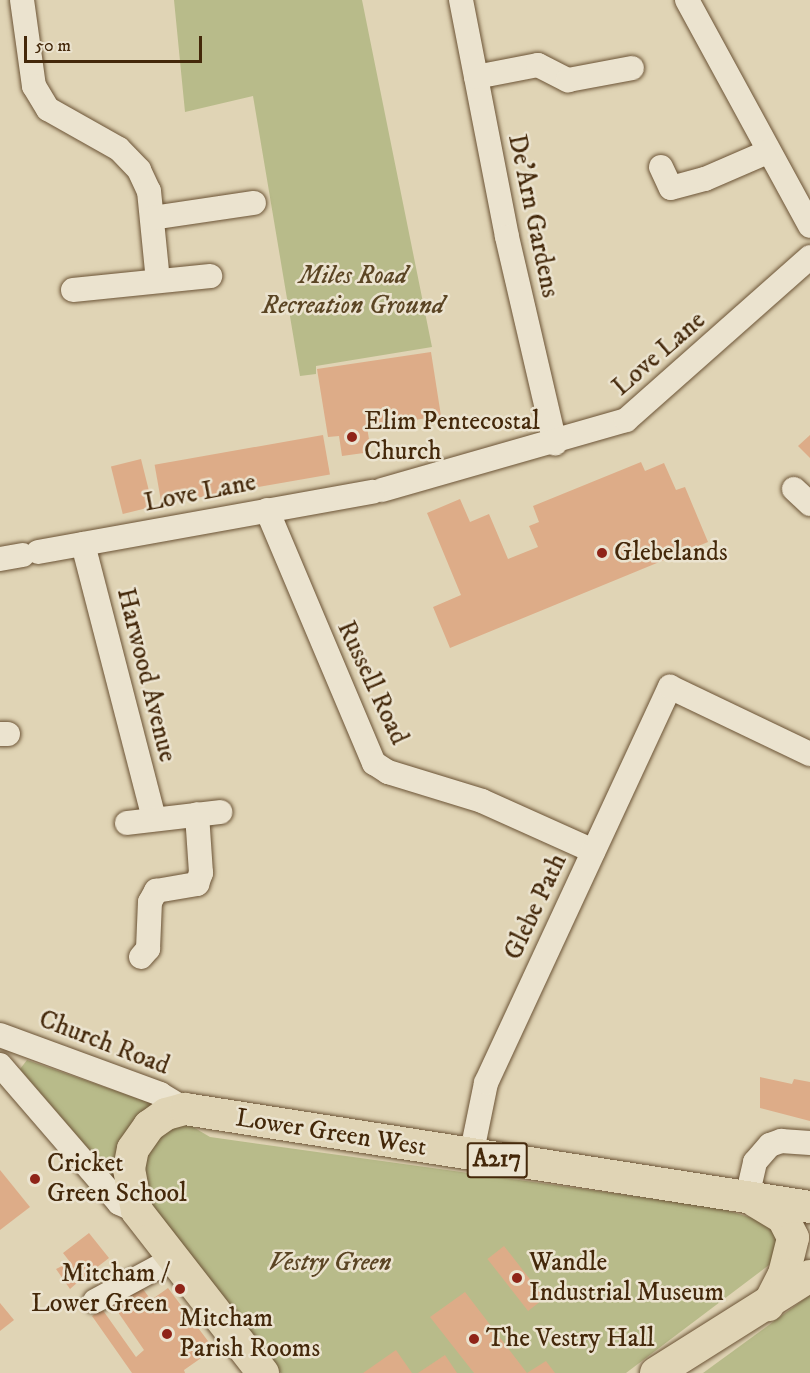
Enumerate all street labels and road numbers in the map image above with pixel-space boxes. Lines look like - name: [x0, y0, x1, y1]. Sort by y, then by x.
- street label: De'Arn Gardens: [500, 132, 566, 300]
- street label: Love Lane: [606, 305, 712, 403]
- street label: Love Lane: [141, 467, 259, 519]
- street label: Harwood Avenue: [109, 585, 183, 765]
- street label: Russell Road: [330, 616, 414, 750]
- street label: Glebe Path: [498, 849, 574, 965]
- street label: Church Road: [34, 1004, 174, 1082]
- street label: Lower Green West: [233, 1103, 429, 1163]
- road number: A217: [466, 1139, 528, 1181]

